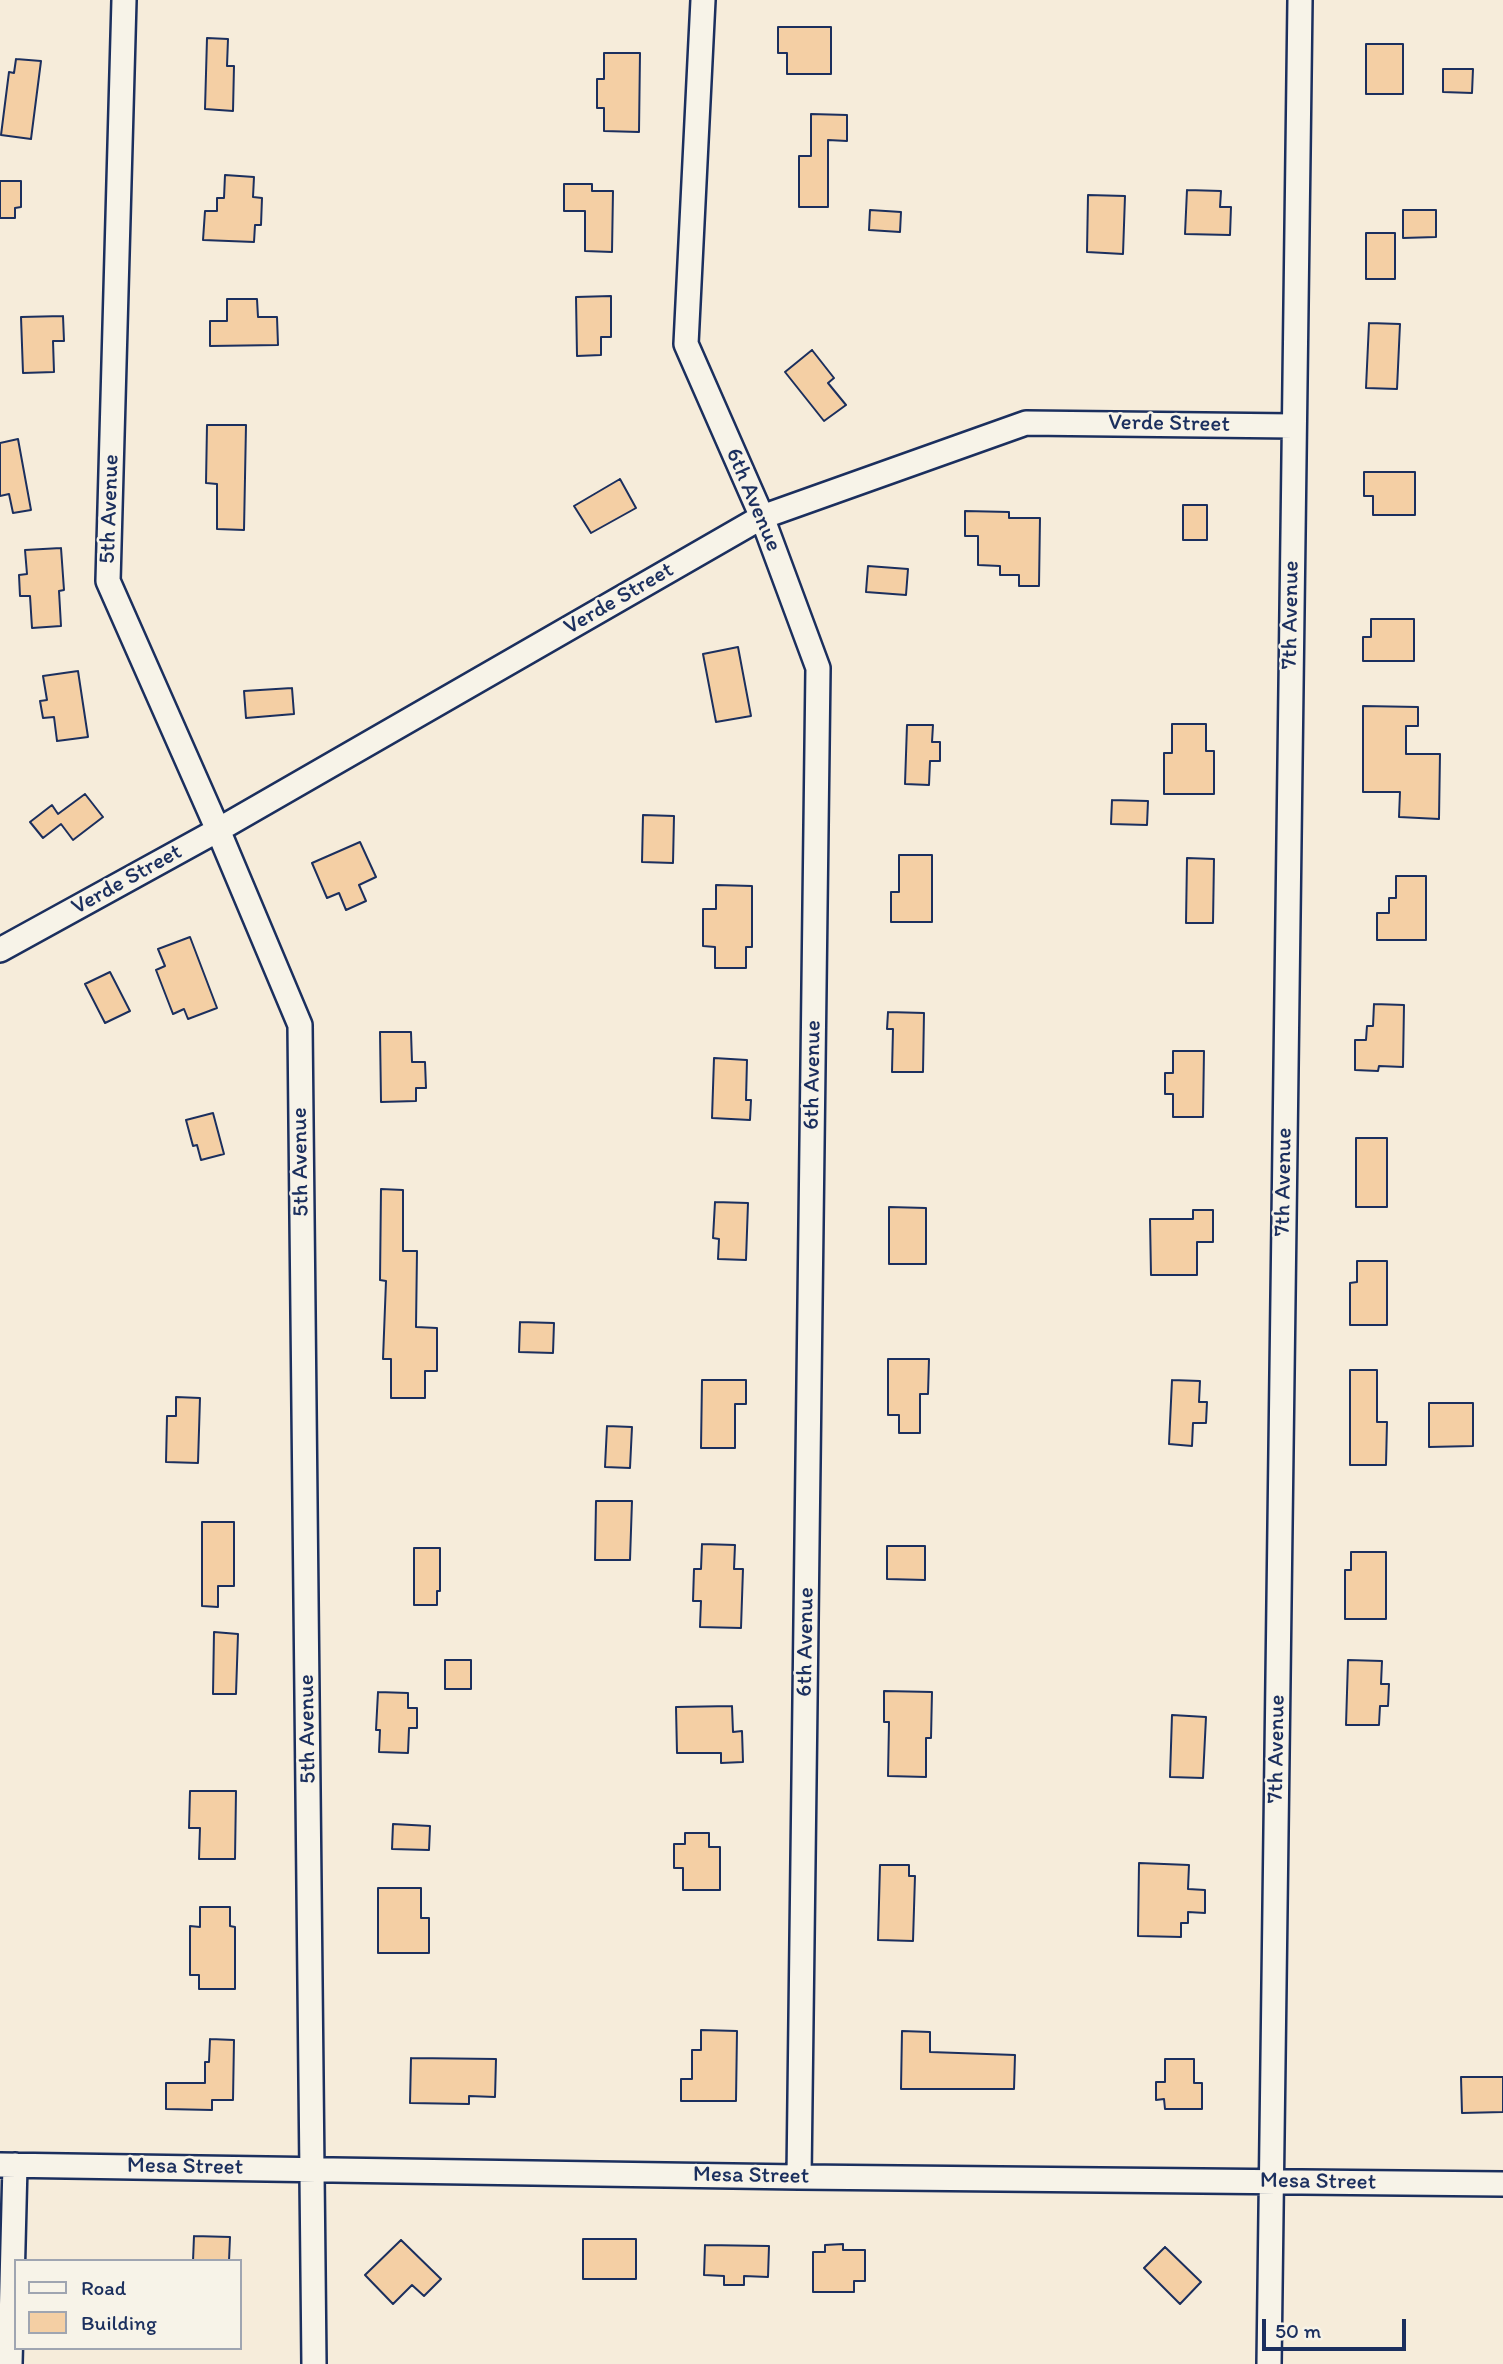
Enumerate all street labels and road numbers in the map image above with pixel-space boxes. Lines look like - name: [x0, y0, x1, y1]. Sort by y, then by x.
- street label: Verde Street: [1108, 409, 1230, 439]
- street label: 6th Avenue: [719, 444, 787, 556]
- street label: 5th Avenue: [94, 454, 126, 564]
- street label: Verde Street: [559, 557, 679, 641]
- street label: 7th Avenue: [1276, 560, 1306, 670]
- street label: Verde Street: [67, 838, 187, 922]
- street label: 6th Avenue: [798, 1020, 828, 1130]
- street label: 5th Avenue: [286, 1107, 316, 1217]
- street label: 7th Avenue: [1269, 1127, 1299, 1237]
- street label: 6th Avenue: [791, 1587, 821, 1697]
- street label: 5th Avenue: [293, 1674, 323, 1784]
- street label: 7th Avenue: [1262, 1694, 1292, 1804]
- street label: Mesa Street: [126, 2152, 244, 2182]
- street label: Mesa Street: [692, 2161, 810, 2191]
- street label: Mesa Street: [1259, 2167, 1377, 2197]

